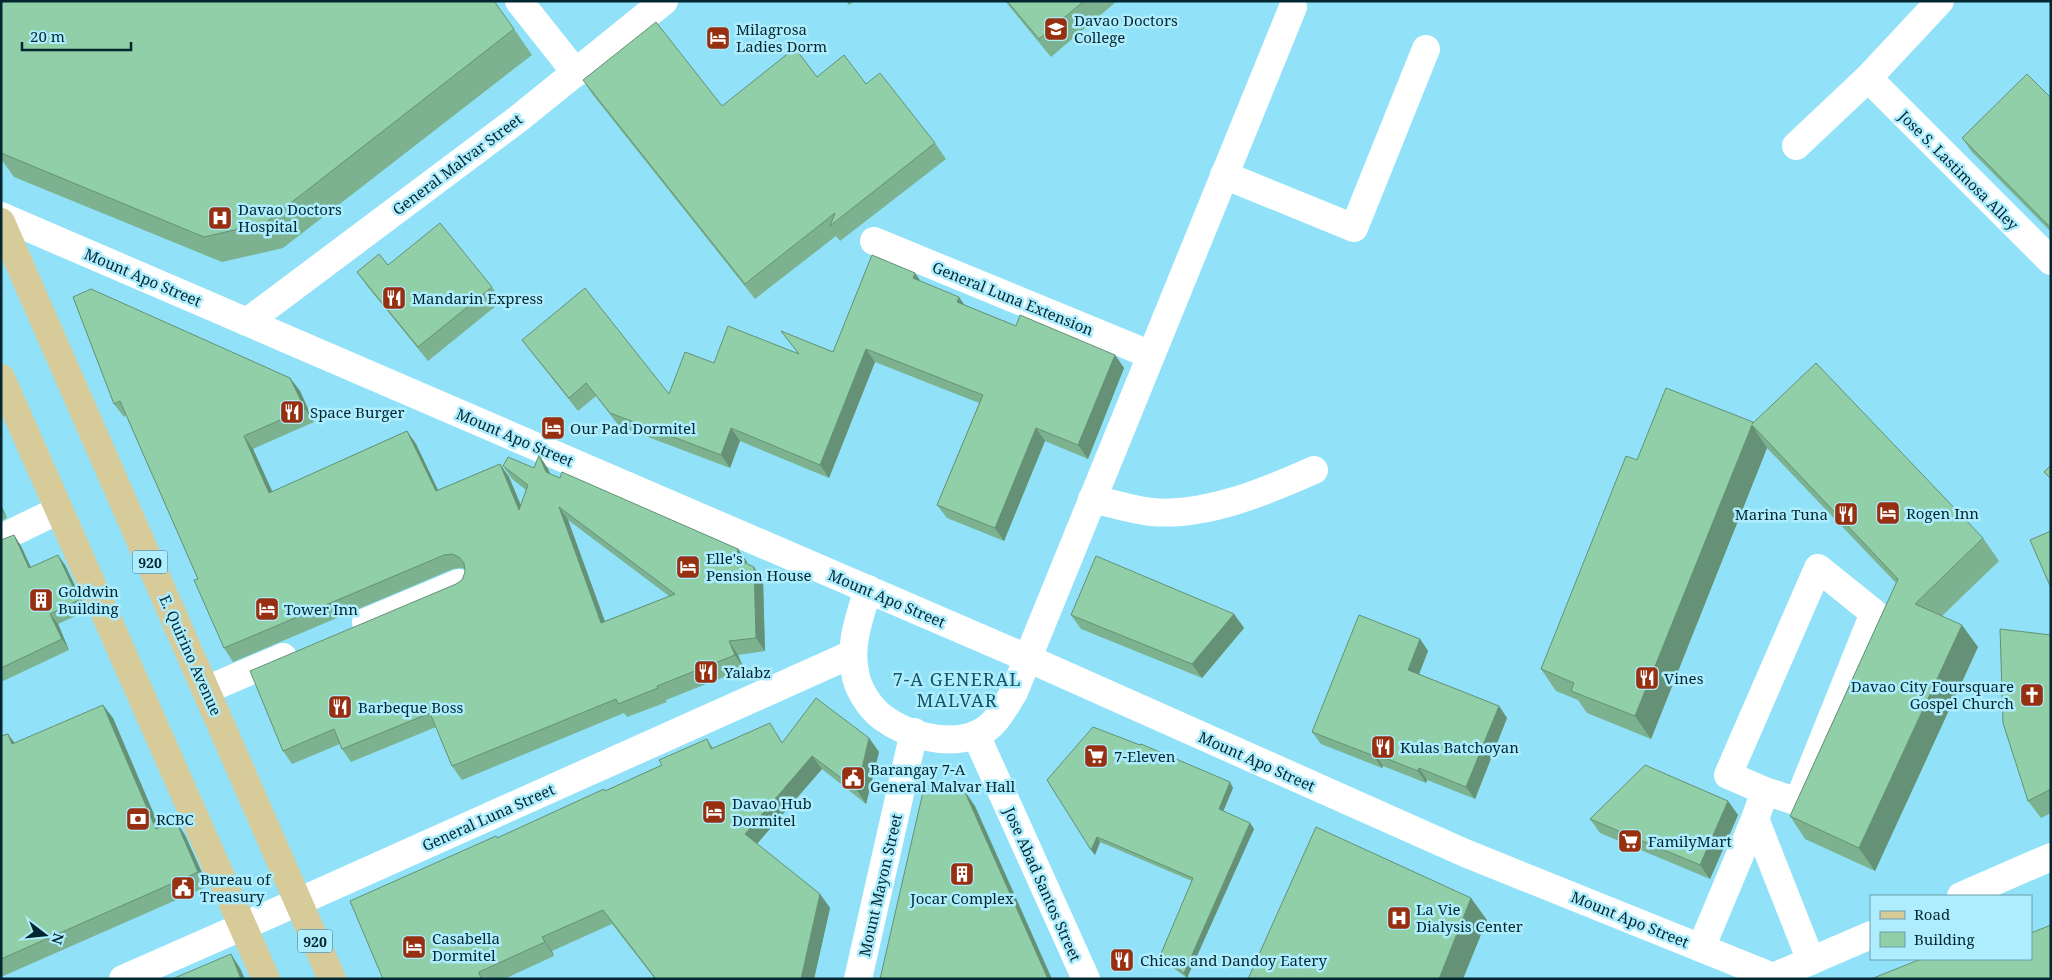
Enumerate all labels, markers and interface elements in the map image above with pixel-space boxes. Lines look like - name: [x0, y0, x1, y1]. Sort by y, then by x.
- place label: Davao Doctors College: [1074, 10, 1178, 47]
- school or university icon: Davao Doctors College: [1043, 16, 1069, 42]
- place label: Milagrosa Ladies Dorm: [736, 19, 827, 56]
- scale bar: [22, 20, 131, 52]
- hotel icon: Milagrosa Ladies Dorm: [705, 25, 731, 51]
- text: 20 m: [30, 26, 65, 46]
- street label: Jose S. Lastimosa Alley: [1894, 105, 2024, 235]
- street label: General Malvar Street: [388, 109, 526, 219]
- place label: Davao Doctors Hospital: [238, 199, 342, 236]
- hospital icon: Davao Doctors Hospital: [207, 205, 233, 231]
- street label: Mount Apo Street: [81, 243, 205, 311]
- street label: General Luna Extension: [930, 257, 1097, 340]
- restaurant icon: Mandarin Express: [381, 285, 407, 311]
- place label: Mandarin Express: [412, 288, 543, 308]
- restaurant icon: Space Burger: [279, 399, 305, 425]
- place label: Space Burger: [310, 402, 405, 422]
- street label: Mount Apo Street: [453, 403, 577, 471]
- hotel icon: Our Pad Dormitel: [540, 415, 566, 441]
- place label: Our Pad Dormitel: [570, 418, 696, 438]
- hotel icon: Rogen Inn: [1875, 500, 1901, 526]
- restaurant icon: Marina Tuna: [1833, 501, 1859, 527]
- place label: Rogen Inn: [1906, 503, 1979, 523]
- place label: Marina Tuna: [1735, 504, 1828, 524]
- place label: Elle's Pension House: [706, 548, 811, 585]
- road number: 920: [132, 550, 168, 574]
- hotel icon: Elle's Pension House: [675, 554, 701, 580]
- street label: Mount Apo Street: [825, 564, 949, 632]
- place label: Goldwin Building: [58, 581, 119, 618]
- building icon: Goldwin Building: [28, 587, 54, 613]
- street label: E. Quirino Avenue: [155, 591, 227, 719]
- hotel icon: Tower Inn: [254, 596, 280, 622]
- place label: Tower Inn: [284, 599, 358, 619]
- restaurant icon: Yalabz: [693, 659, 719, 685]
- place label: Yalabz: [723, 662, 771, 682]
- restaurant icon: Vines: [1634, 665, 1660, 691]
- district label: 7-A GENERAL MALVAR: [893, 667, 1021, 712]
- place label: Vines: [1664, 668, 1704, 688]
- place label: Davao City Foursquare Gospel Church: [1851, 676, 2014, 713]
- church icon: Davao City Foursquare Gospel Church: [2019, 682, 2045, 708]
- restaurant icon: Barbeque Boss: [327, 694, 353, 720]
- place label: Barbeque Boss: [358, 697, 463, 717]
- street label: Mount Apo Street: [1196, 726, 1318, 796]
- restaurant icon: Kulas Batchoyan: [1370, 734, 1396, 760]
- place label: Kulas Batchoyan: [1400, 737, 1519, 757]
- supermarket icon: 7-Eleven: [1083, 743, 1109, 769]
- place label: 7-Eleven: [1114, 746, 1176, 766]
- place label: Barangay 7-A General Malvar Hall: [870, 759, 1015, 796]
- public building icon: Barangay 7-A General Malvar Hall: [840, 765, 866, 791]
- street label: General Luna Street: [419, 779, 557, 855]
- place label: Davao Hub Dormitel: [732, 793, 812, 830]
- hotel icon: Davao Hub Dormitel: [701, 799, 727, 825]
- street label: Jose Abad Santos Street: [1000, 803, 1086, 964]
- bank icon: RCBC: [125, 806, 151, 832]
- place label: RCBC: [156, 809, 194, 829]
- street label: Mount Mayon Street: [854, 812, 906, 958]
- supermarket icon: FamilyMart: [1617, 828, 1643, 854]
- place label: FamilyMart: [1648, 831, 1732, 851]
- building icon: Jocar Complex: [949, 861, 975, 887]
- place label: Bureau of Treasury: [200, 869, 272, 906]
- public building icon: Bureau of Treasury: [170, 875, 196, 901]
- street label: Mount Apo Street: [1568, 886, 1692, 952]
- place label: Jocar Complex: [909, 888, 1014, 908]
- legend: [1870, 895, 2032, 960]
- place label: La Vie Dialysis Center: [1416, 899, 1523, 936]
- text: Road: [1914, 904, 1950, 924]
- hospital icon: La Vie Dialysis Center: [1386, 905, 1412, 931]
- north arrow: [20, 910, 70, 960]
- place label: Casabella Dormitel: [432, 928, 500, 965]
- road number: 920: [298, 929, 332, 952]
- text: Building: [1914, 929, 1975, 949]
- text: N: [47, 931, 69, 947]
- hotel icon: Casabella Dormitel: [401, 934, 427, 960]
- restaurant icon: Chicas and Dandoy Eatery: [1109, 947, 1135, 973]
- place label: Chicas and Dandoy Eatery: [1140, 950, 1327, 970]

